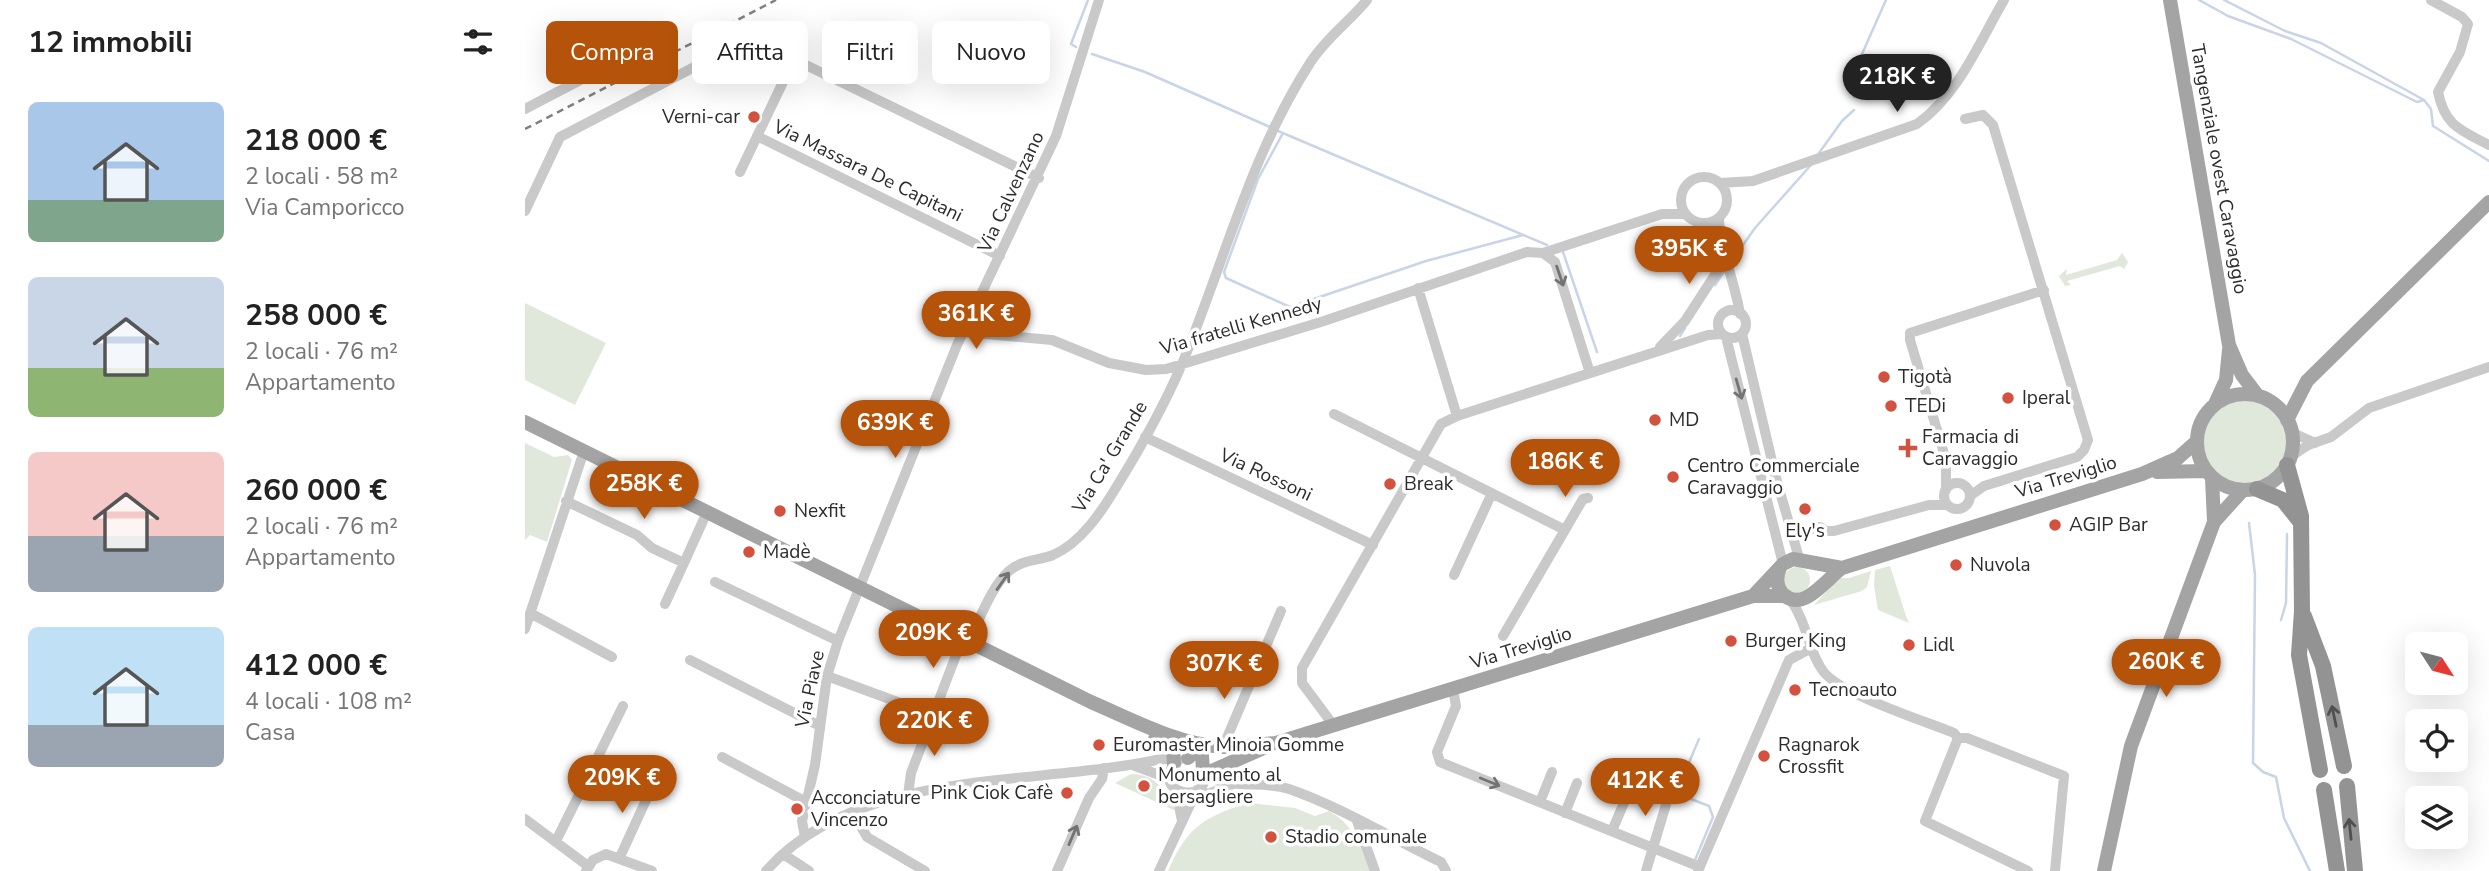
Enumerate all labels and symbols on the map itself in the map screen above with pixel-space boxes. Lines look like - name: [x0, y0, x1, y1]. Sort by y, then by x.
- street label: Tangenziale ovest Caravaggio: [2184, 42, 2254, 296]
- pin: 218K €: [1840, 54, 1954, 114]
- place label: Verni-car: [661, 104, 740, 130]
- marker: Verni-car: [746, 109, 762, 125]
- street label: Via Massara De Capitani: [768, 113, 967, 228]
- street label: Via Calvenzano: [971, 127, 1050, 258]
- pin: 395K €: [1632, 226, 1746, 286]
- one-way arrow: [1554, 264, 1567, 286]
- street label: Via fratelli Kennedy: [1156, 290, 1325, 362]
- pin: 361K €: [919, 292, 1033, 351]
- place label: Tigotà: [1898, 364, 1952, 390]
- marker: Tigotà: [1876, 369, 1892, 385]
- one-way arrow: [1733, 378, 1746, 400]
- place label: Iperal: [2022, 385, 2071, 411]
- marker: Iperal: [2000, 390, 2016, 406]
- place label: TEDi: [1905, 393, 1946, 419]
- street label: Via Ca' Grande: [1066, 396, 1154, 519]
- marker: TEDi: [1883, 398, 1899, 414]
- pin: 639K €: [838, 400, 952, 460]
- place label: MD: [1669, 407, 1699, 433]
- marker: MD: [1647, 412, 1663, 428]
- place label: Farmacia di Caravaggio: [1922, 424, 2019, 472]
- pin: 186K €: [1508, 440, 1622, 499]
- marker: Farmacia di Caravaggio: [1900, 440, 1916, 456]
- street label: Via Rossoni: [1214, 442, 1317, 508]
- street label: Via Treviglio: [2011, 449, 2120, 505]
- place label: Centro Commerciale Caravaggio: [1687, 453, 1860, 501]
- pin: 258K €: [587, 462, 701, 521]
- marker: Centro Commerciale Caravaggio: [1665, 469, 1681, 485]
- place label: Break: [1404, 471, 1454, 497]
- marker: Break: [1382, 476, 1398, 492]
- place label: Nexfit: [794, 498, 846, 524]
- marker: Ely's: [1797, 501, 1813, 517]
- marker: Nexfit: [772, 503, 788, 519]
- place label: AGIP Bar: [2069, 512, 2148, 538]
- marker: AGIP Bar: [2047, 517, 2063, 533]
- place label: Ely's: [1785, 518, 1825, 544]
- place label: Madè: [763, 539, 811, 565]
- marker: Madè: [741, 544, 757, 560]
- place label: Nuvola: [1970, 552, 2031, 578]
- marker: Nuvola: [1948, 557, 1964, 573]
- one-way arrow: [995, 571, 1010, 590]
- pin: 209K €: [876, 610, 990, 670]
- street label: Via Treviglio: [1466, 620, 1575, 676]
- place label: Burger King: [1745, 628, 1846, 654]
- place label: Lidl: [1923, 632, 1955, 658]
- north arrow: [2405, 632, 2467, 695]
- marker: Burger King: [1723, 633, 1739, 649]
- marker: Lidl: [1901, 637, 1917, 653]
- pin: 260K €: [2109, 640, 2223, 699]
- pin: 307K €: [1167, 642, 1281, 701]
- street label: Via Piave: [789, 648, 831, 731]
- place label: Tecnoauto: [1809, 677, 1897, 703]
- marker: Tecnoauto: [1787, 682, 1803, 698]
- pin: 220K €: [877, 698, 991, 758]
- one-way arrow: [2326, 705, 2340, 728]
- place label: Euromaster Minoia Gomme: [1113, 732, 1344, 758]
- place label: Ragnarok Crossfit: [1778, 732, 1860, 780]
- marker: Euromaster Minoia Gomme: [1091, 737, 1107, 753]
- marker: Ragnarok Crossfit: [1756, 748, 1772, 764]
- pin: 209K €: [565, 756, 679, 815]
- pin: 412K €: [1588, 758, 1702, 818]
- place label: Monumento al bersagliere: [1158, 762, 1281, 810]
- one-way arrow: [1479, 777, 1500, 790]
- marker: Monumento al bersagliere: [1136, 778, 1152, 794]
- place label: Pink Ciok Cafè: [931, 780, 1053, 806]
- place label: Acconciature Vincenzo: [810, 785, 921, 833]
- marker: Pink Ciok Cafè: [1059, 785, 1075, 801]
- marker: Acconciature Vincenzo: [789, 801, 805, 817]
- one-way arrow: [2343, 818, 2356, 840]
- one-way arrow: [1067, 824, 1080, 846]
- place label: Stadio comunale: [1285, 824, 1427, 850]
- marker: Stadio comunale: [1263, 829, 1279, 845]

